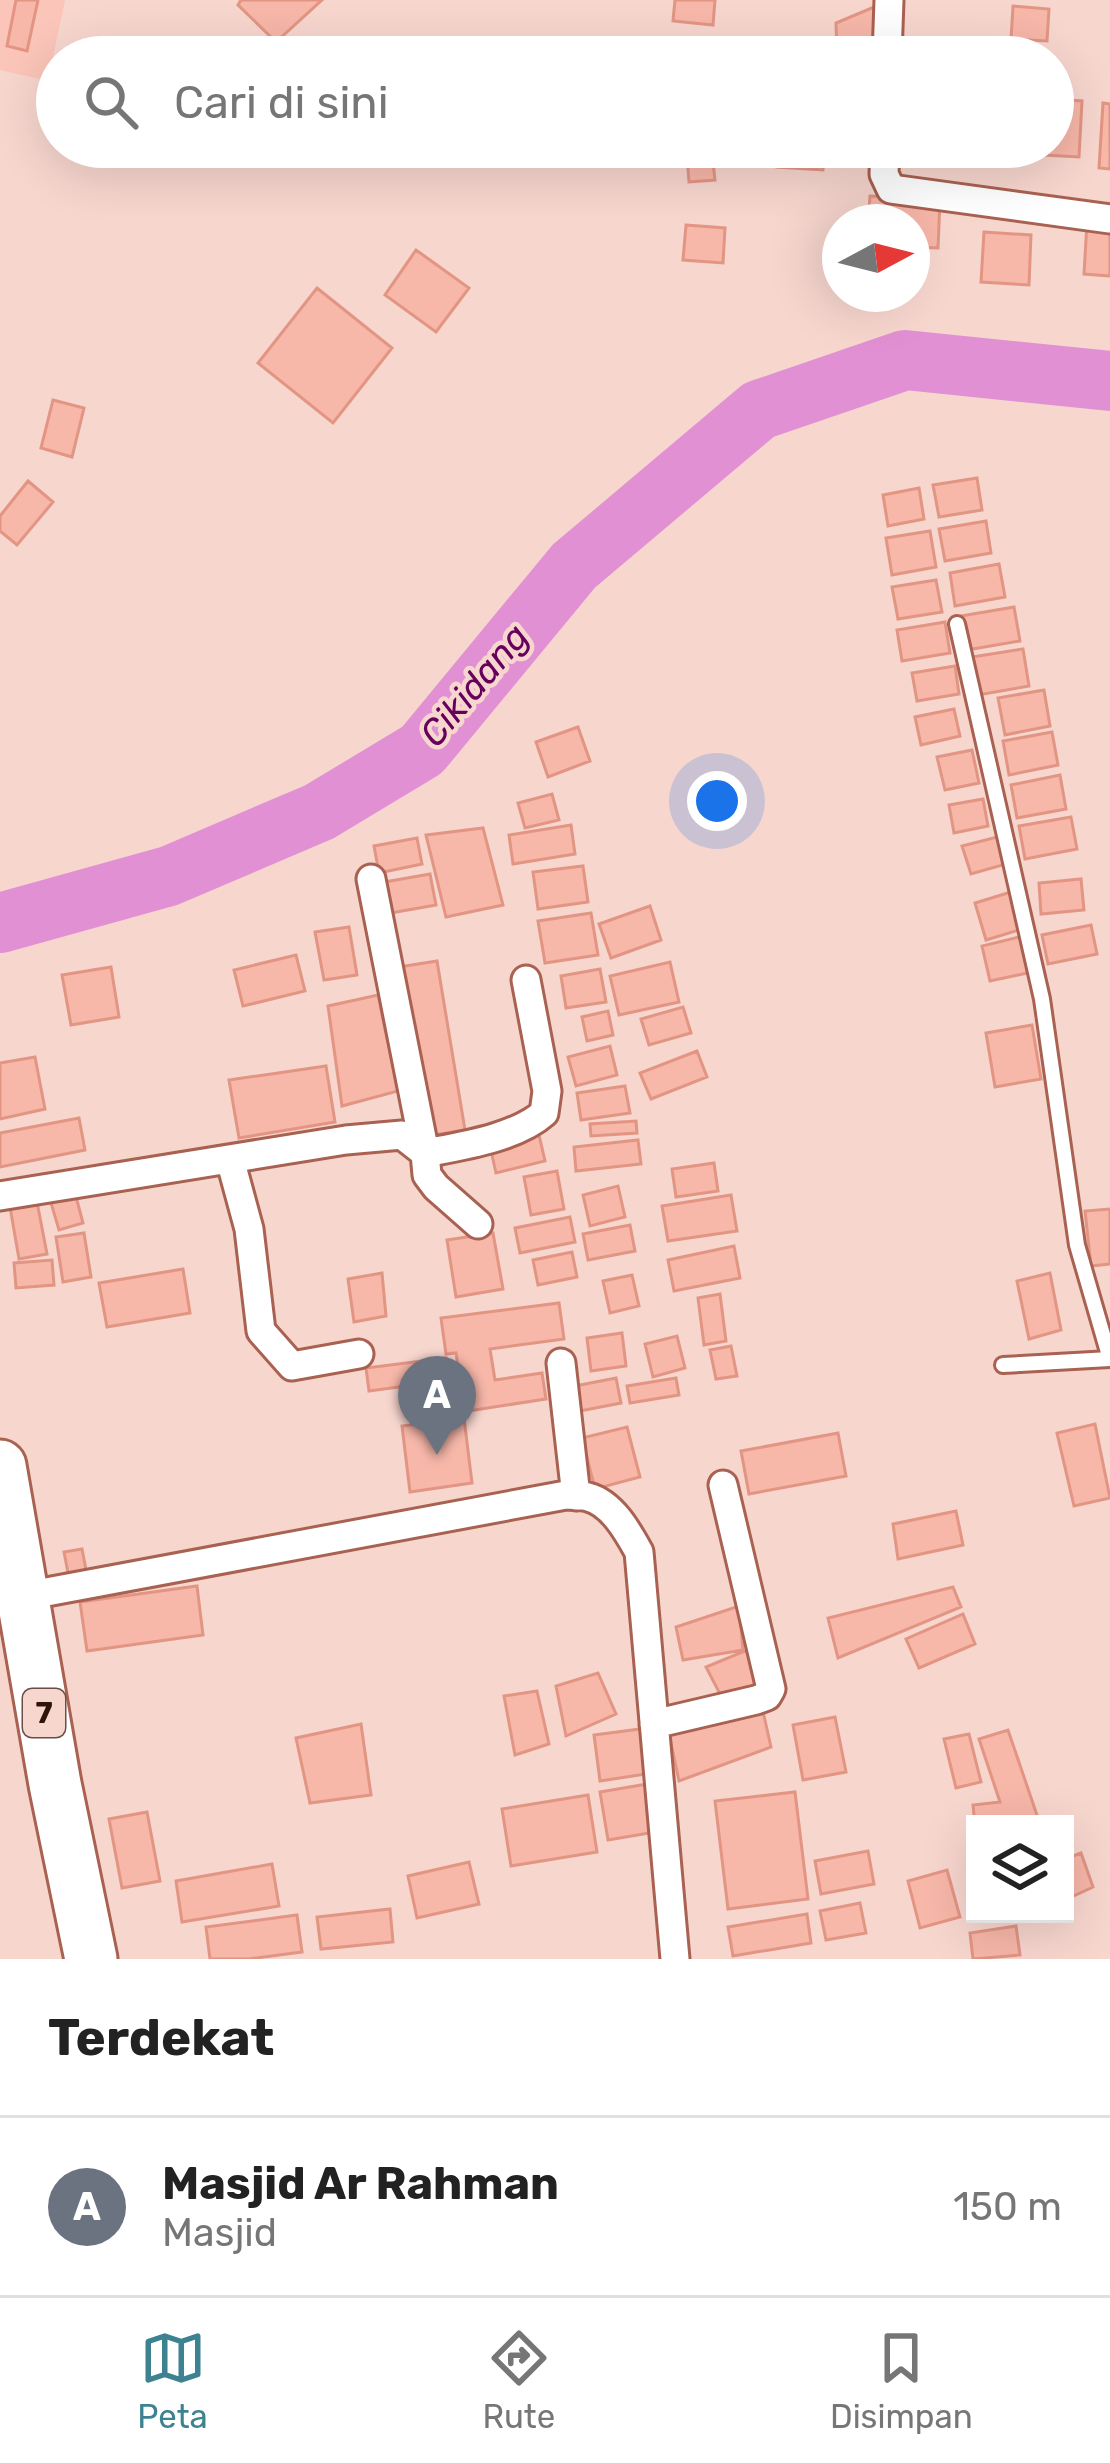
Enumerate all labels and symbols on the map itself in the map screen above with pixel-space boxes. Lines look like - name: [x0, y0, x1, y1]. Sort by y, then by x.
- north arrow: [822, 204, 930, 312]
- water label: Cikidang: [411, 615, 537, 755]
- your location: [687, 771, 747, 831]
- pin: A: [398, 1356, 476, 1455]
- road number: 7: [23, 1689, 65, 1737]

